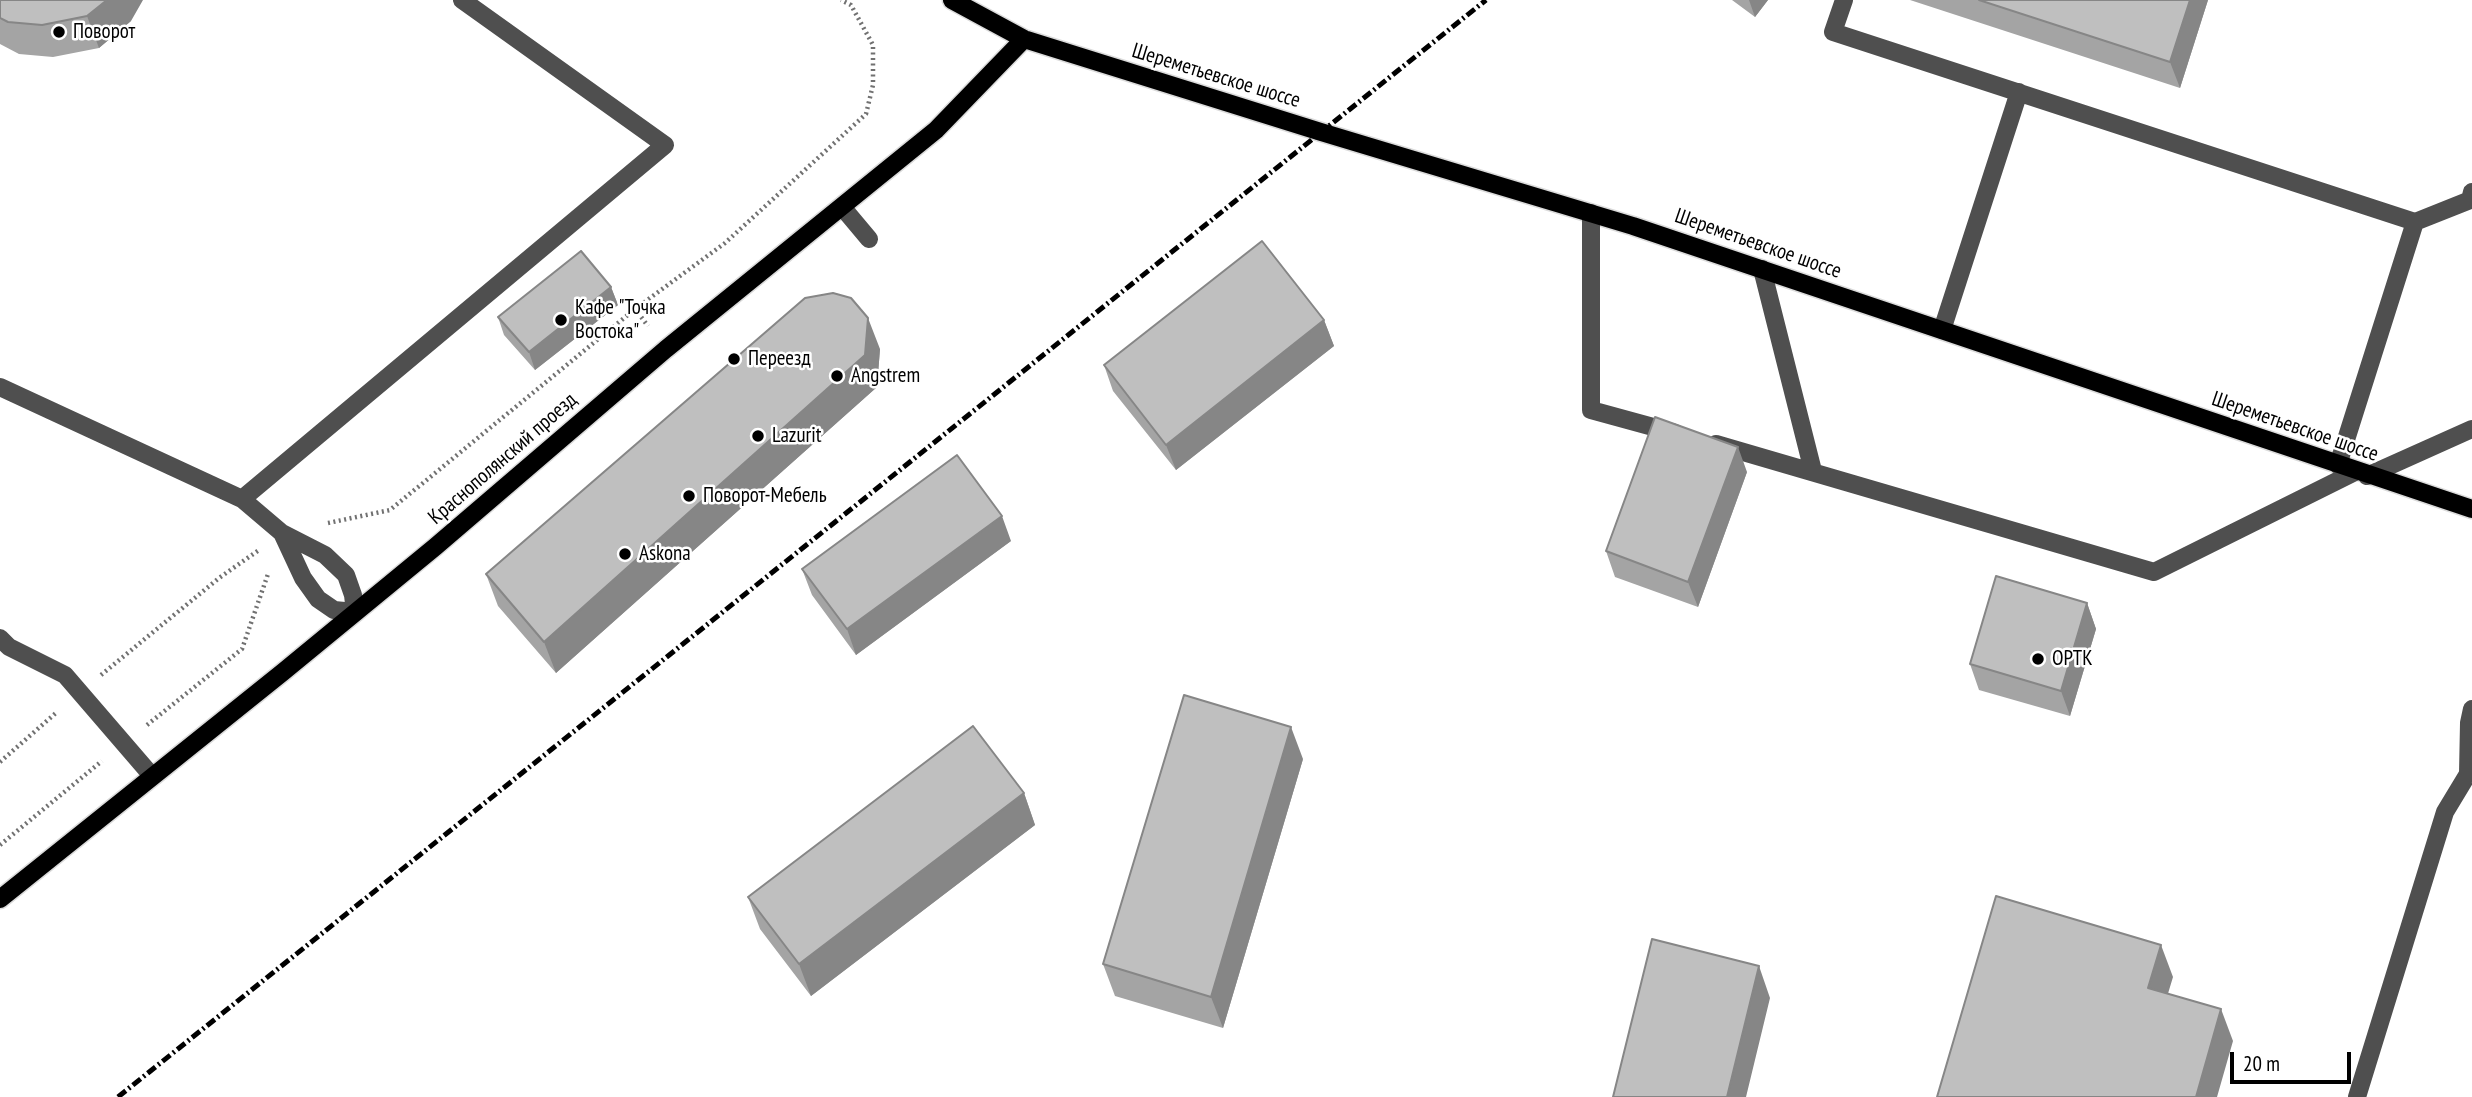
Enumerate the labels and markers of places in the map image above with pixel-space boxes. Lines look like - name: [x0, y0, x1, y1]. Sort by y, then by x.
- place label: Поворот: [73, 19, 135, 45]
- marker: Поворот: [51, 24, 67, 40]
- place label: Кафе "Точка Востока": [575, 295, 666, 345]
- marker: Кафе "Точка Востока": [553, 312, 569, 328]
- place label: Переезд: [748, 346, 811, 372]
- marker: Переезд: [726, 351, 742, 367]
- place label: Angstrem: [851, 363, 920, 389]
- marker: Angstrem: [829, 368, 845, 384]
- place label: Lazurit: [772, 423, 822, 449]
- marker: Lazurit: [750, 428, 766, 444]
- place label: Поворот-Мебель: [703, 483, 827, 509]
- marker: Поворот-Мебель: [681, 488, 697, 504]
- place label: Askona: [639, 541, 691, 567]
- marker: Askona: [617, 546, 633, 562]
- place label: ОРТК: [2052, 646, 2092, 672]
- marker: ОРТК: [2030, 651, 2046, 667]

